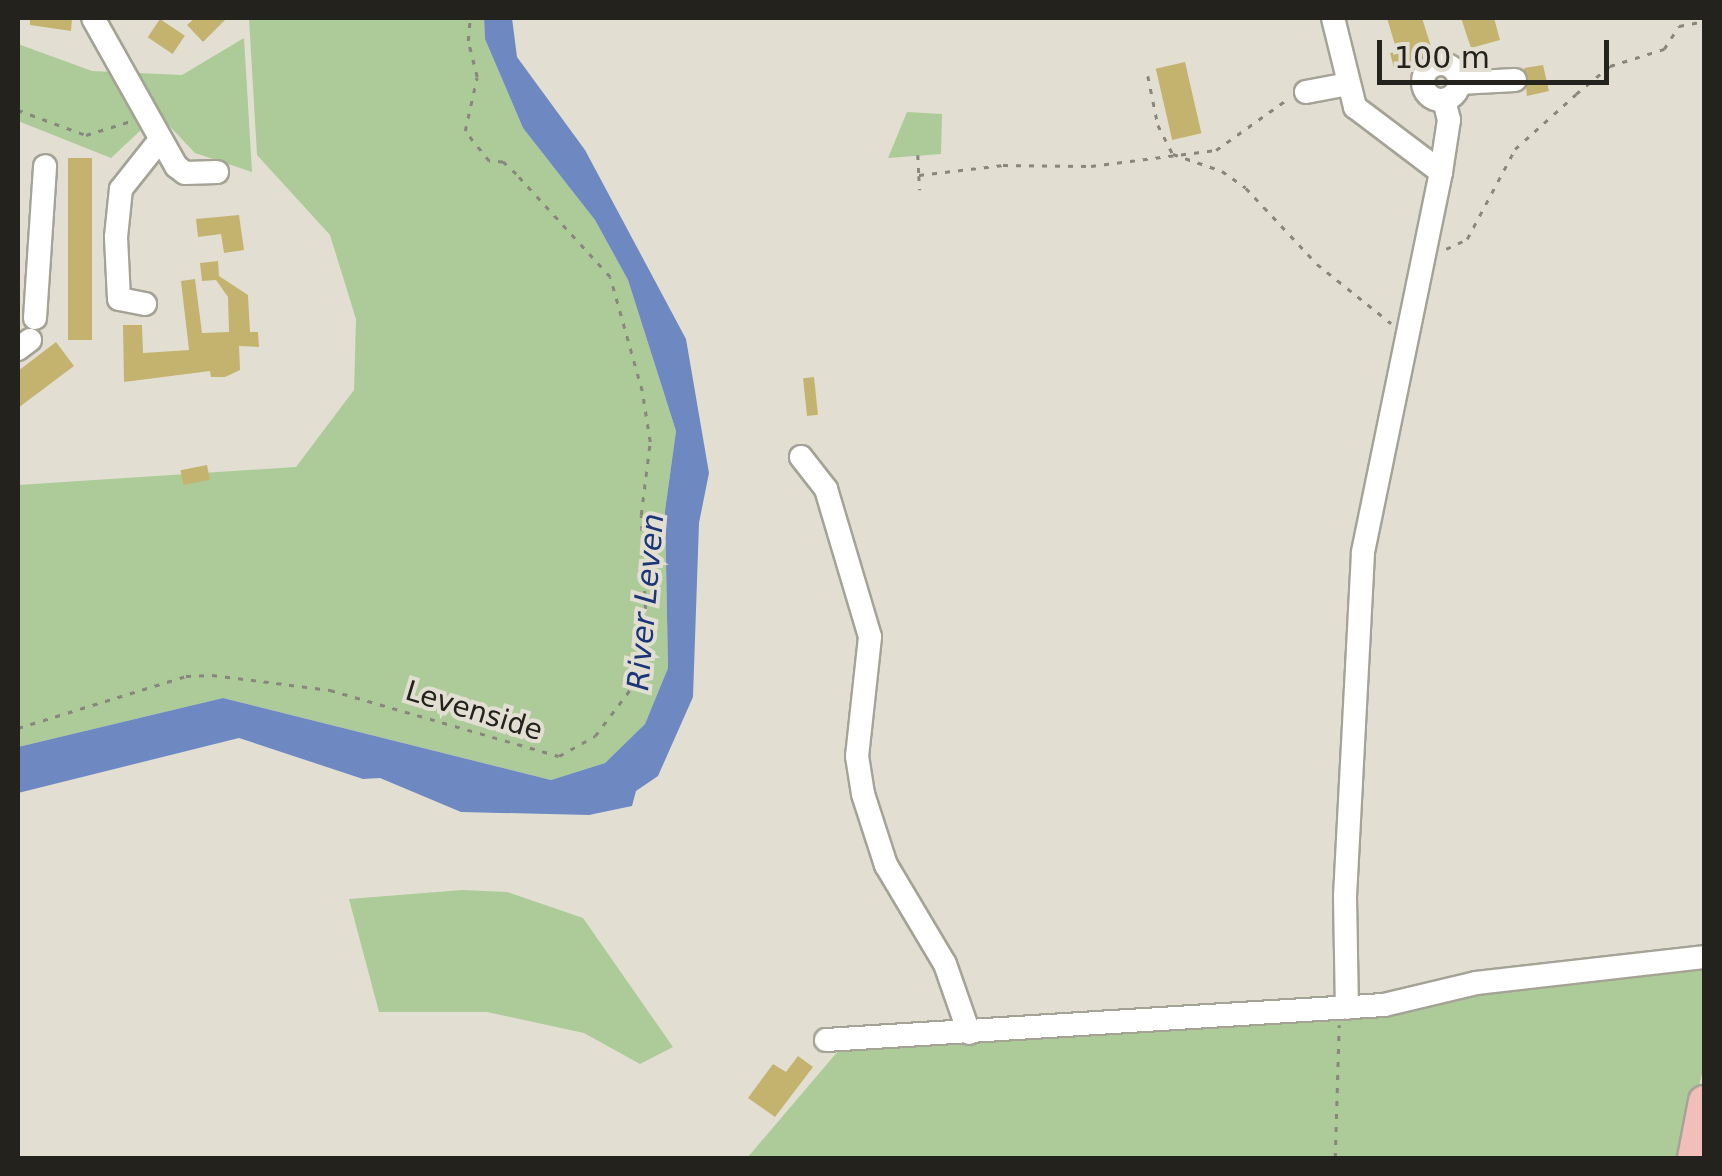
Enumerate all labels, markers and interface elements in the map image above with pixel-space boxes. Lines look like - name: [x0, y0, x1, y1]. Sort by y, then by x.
- scale bar: [1382, 20, 1614, 82]
- text: 100 m: [1394, 40, 1490, 75]
- water label: River Leven: [620, 512, 672, 692]
- street label: Levenside: [402, 674, 546, 748]

